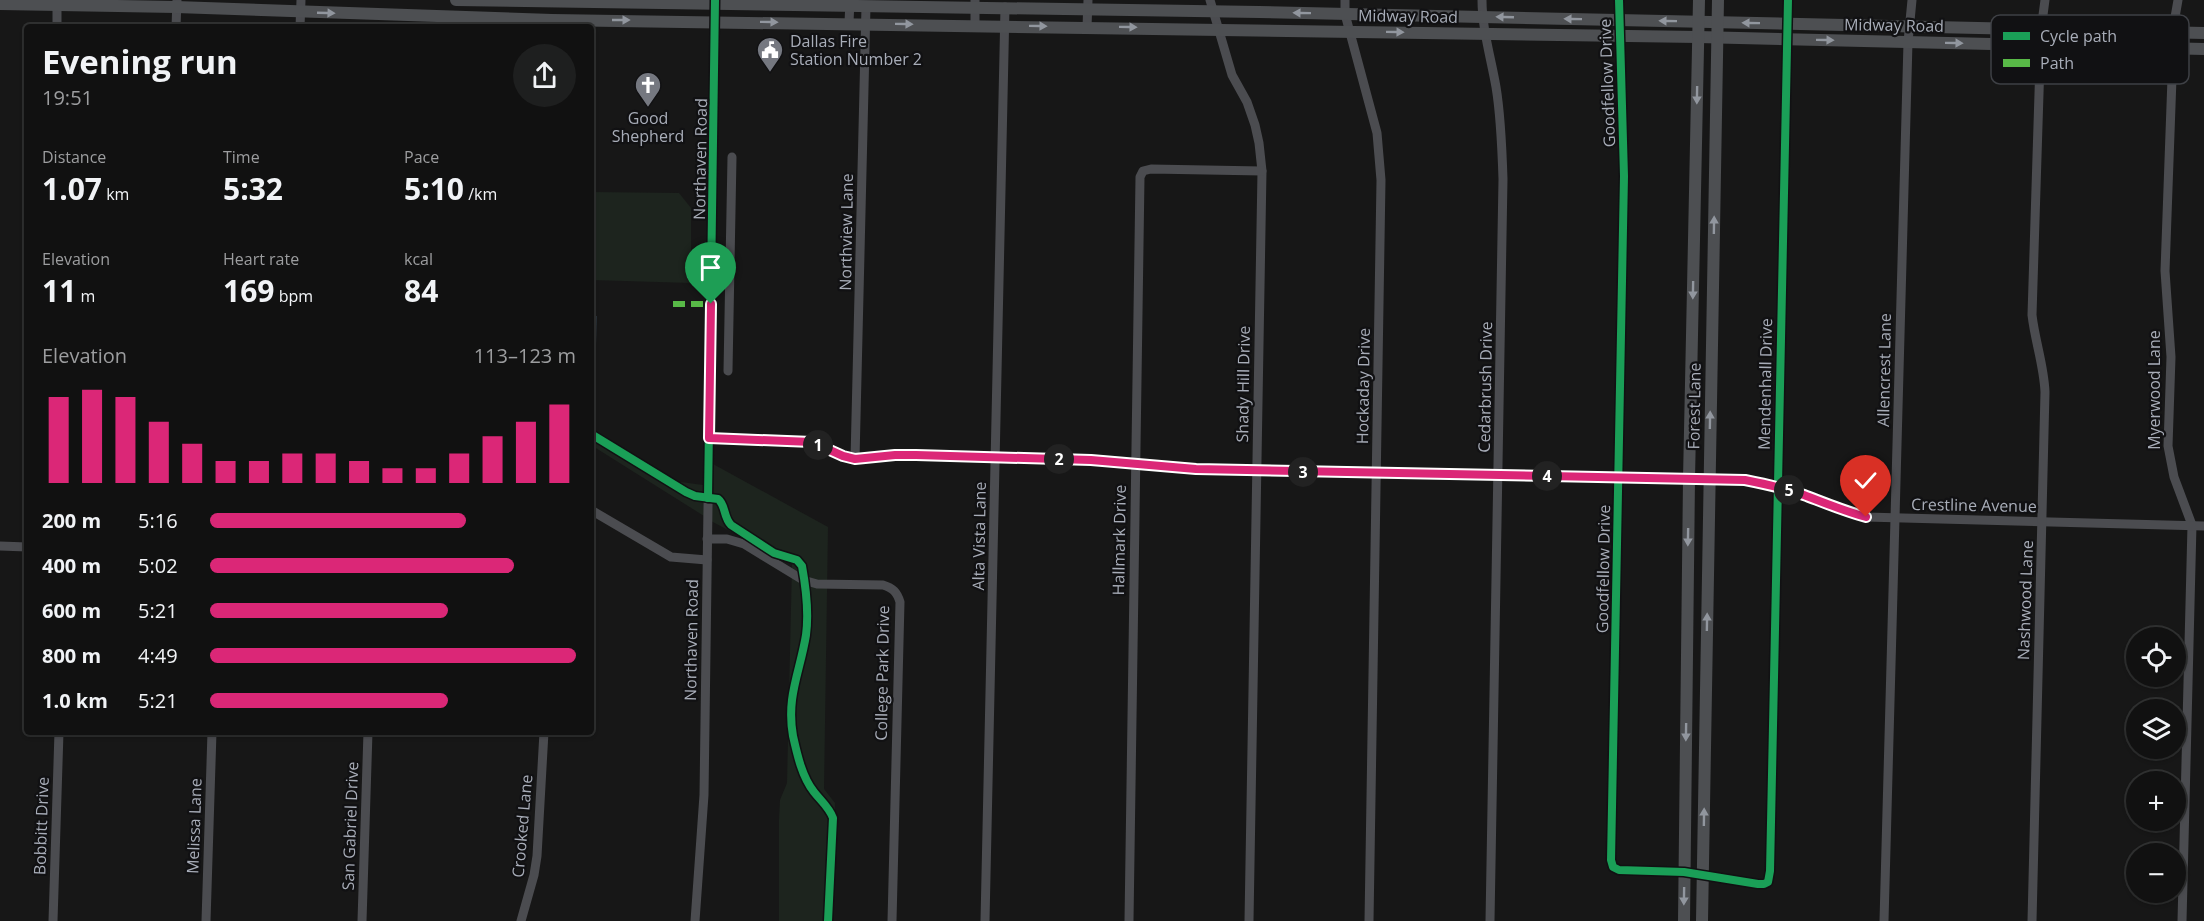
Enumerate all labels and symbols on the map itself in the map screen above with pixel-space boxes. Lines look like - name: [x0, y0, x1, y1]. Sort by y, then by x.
- street label: Midway Road: [1358, 4, 1458, 28]
- one-way arrow: [317, 8, 336, 18]
- one-way arrow: [1293, 8, 1312, 18]
- one-way arrow: [1495, 13, 1514, 22]
- street label: Midway Road: [1844, 13, 1944, 37]
- one-way arrow: [1563, 14, 1582, 24]
- one-way arrow: [612, 15, 631, 25]
- legend: [1991, 15, 2189, 84]
- one-way arrow: [1659, 16, 1678, 26]
- one-way arrow: [760, 17, 779, 27]
- street label: Goodfellow Drive: [1594, 18, 1620, 148]
- one-way arrow: [1742, 18, 1761, 28]
- one-way arrow: [895, 19, 914, 29]
- one-way arrow: [1029, 21, 1048, 31]
- one-way arrow: [1118, 23, 1137, 32]
- text: Cycle path: [2040, 25, 2117, 47]
- one-way arrow: [1385, 27, 1404, 37]
- place label: Dallas Fire Station Number 2: [790, 30, 922, 70]
- public building icon: Dallas Fire Station Number 2: [755, 35, 785, 73]
- one-way arrow: [1816, 35, 1835, 45]
- one-way arrow: [1944, 38, 1963, 48]
- text: Path: [2040, 52, 2074, 74]
- church icon: Good Shepherd: [633, 70, 663, 108]
- one-way arrow: [1692, 86, 1702, 105]
- street label: Northaven Road: [688, 98, 712, 220]
- place label: Good Shepherd: [612, 107, 684, 147]
- street label: Northview Lane: [834, 173, 858, 291]
- one-way arrow: [1709, 216, 1719, 235]
- pin: [685, 242, 736, 304]
- one-way arrow: [1688, 281, 1698, 300]
- street label: Allencrest Lane: [1872, 313, 1896, 427]
- street label: Mendenhall Drive: [1753, 318, 1777, 450]
- street label: Cedarbrush Drive: [1473, 321, 1497, 453]
- street label: Shady Hill Drive: [1231, 325, 1255, 443]
- street label: Hockaday Drive: [1351, 328, 1375, 444]
- street label: Myerwood Lane: [2143, 330, 2165, 450]
- street label: Forest Lane: [1682, 362, 1706, 450]
- one-way arrow: [1705, 411, 1715, 430]
- pin: 1: [803, 430, 833, 460]
- pin: 2: [1044, 444, 1074, 474]
- pin: [1840, 455, 1891, 517]
- pin: 3: [1288, 457, 1318, 487]
- pin: 4: [1532, 461, 1562, 491]
- pin: 5: [1774, 475, 1804, 505]
- street label: Alta Vista Lane: [967, 481, 991, 591]
- street label: Hallmark Drive: [1107, 484, 1131, 596]
- street label: Crestline Avenue: [1911, 493, 2037, 517]
- street label: Goodfellow Drive: [1591, 505, 1615, 633]
- one-way arrow: [1683, 528, 1693, 547]
- street label: Nashwood Lane: [2012, 540, 2038, 660]
- street label: Northaven Road: [679, 579, 703, 701]
- street label: College Park Drive: [870, 605, 894, 741]
- one-way arrow: [1702, 613, 1712, 632]
- one-way arrow: [1681, 723, 1691, 742]
- street label: San Gabriel Drive: [337, 761, 363, 891]
- street label: Crooked Lane: [507, 774, 537, 878]
- street label: Bobbitt Drive: [28, 776, 54, 876]
- street label: Melissa Lane: [181, 778, 207, 874]
- one-way arrow: [1699, 808, 1708, 827]
- one-way arrow: [1679, 887, 1689, 906]

